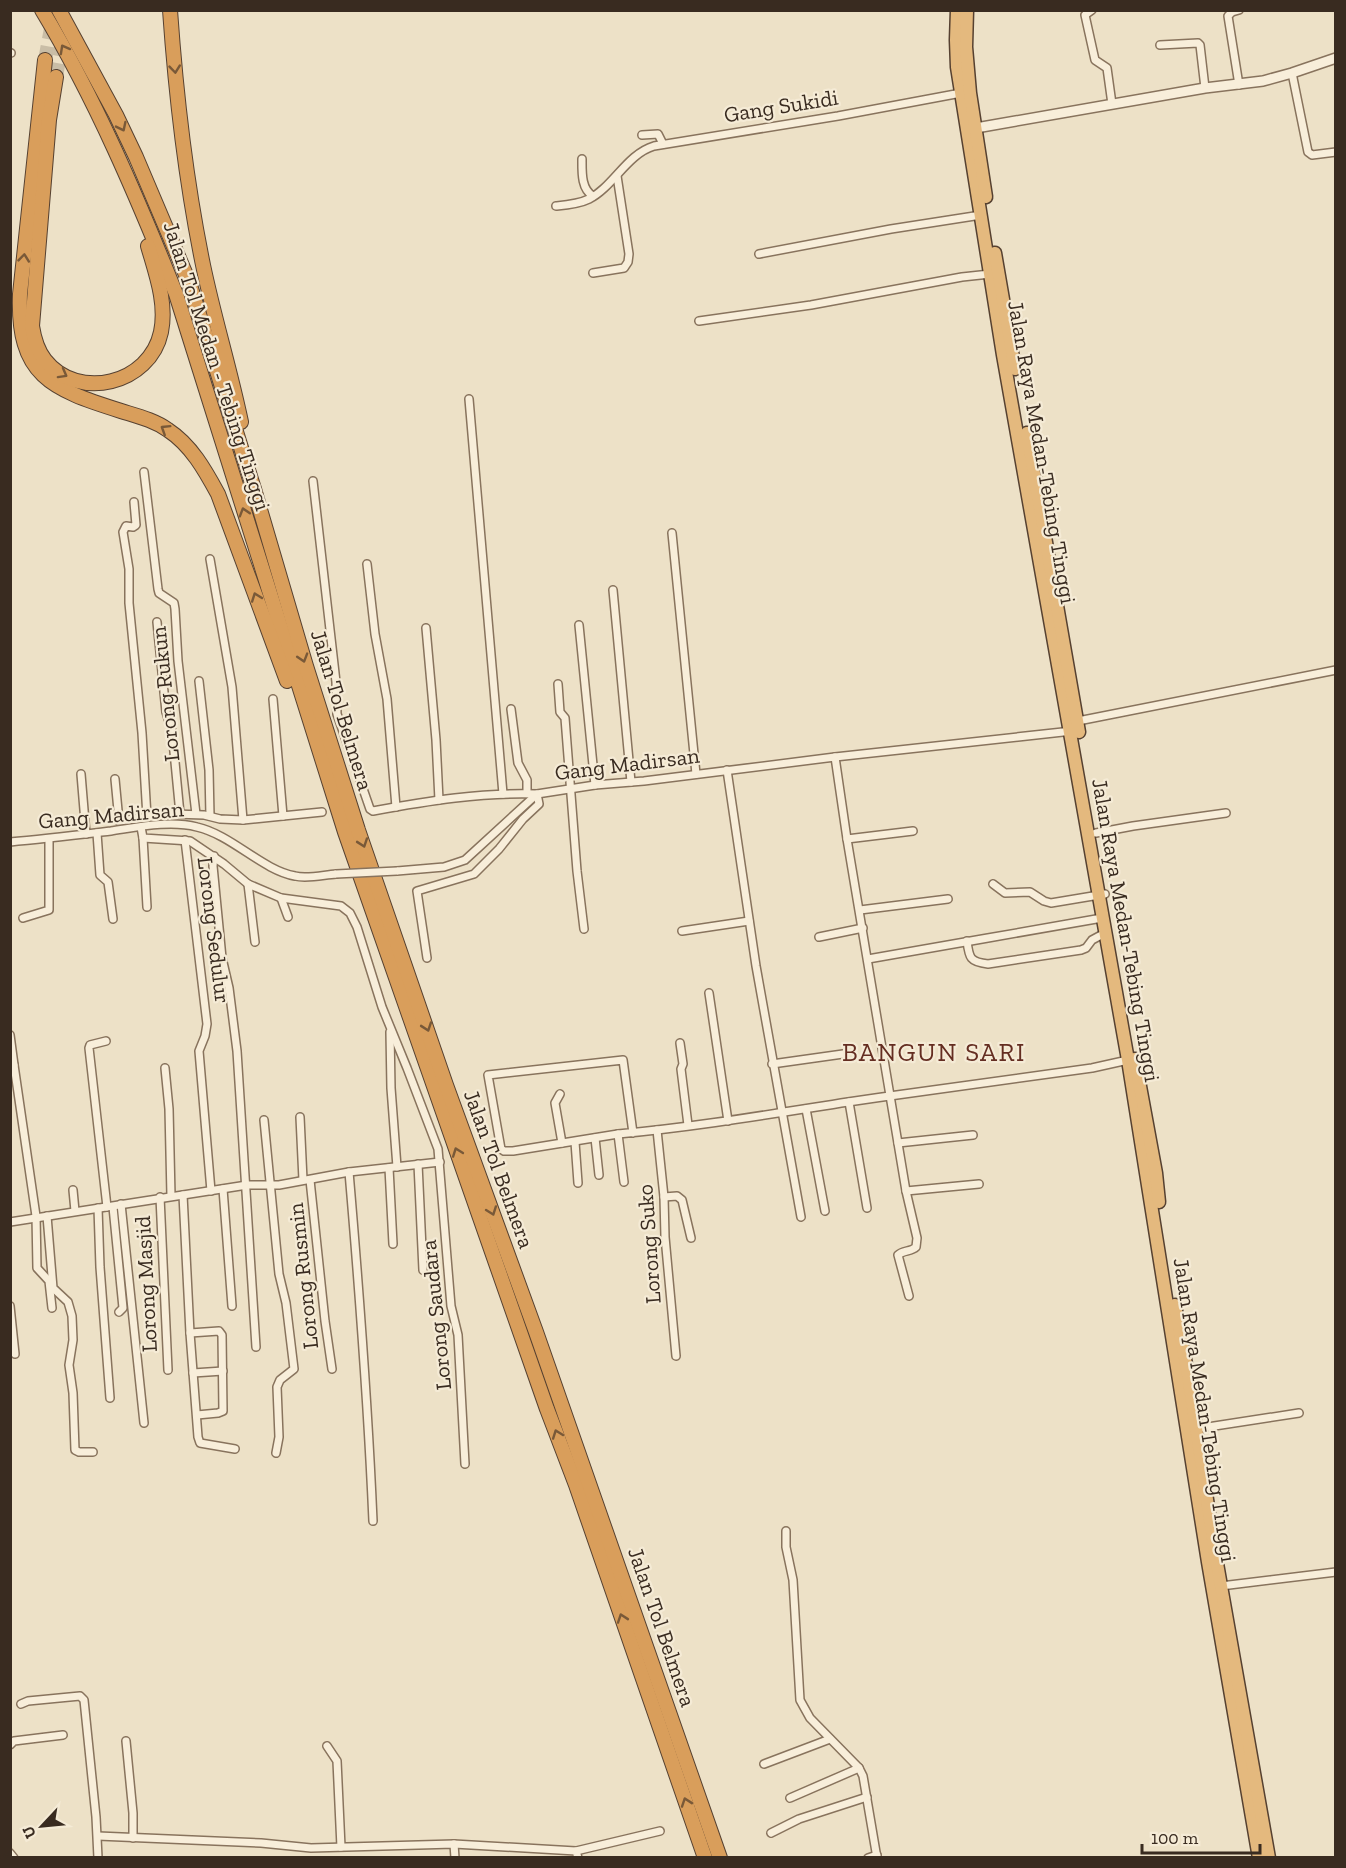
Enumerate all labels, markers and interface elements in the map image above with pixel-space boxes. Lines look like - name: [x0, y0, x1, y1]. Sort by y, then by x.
- one-way arrow: [60, 45, 71, 55]
- one-way arrow: [168, 64, 181, 73]
- street label: Gang Sukidi: [722, 84, 840, 128]
- one-way arrow: [114, 121, 126, 132]
- street label: Jalan Tol Medan - Tebing Tinggi: [157, 218, 277, 514]
- one-way arrow: [17, 253, 30, 262]
- street label: Jalan Raya Medan-Tebing Tinggi: [1002, 298, 1082, 606]
- one-way arrow: [57, 367, 67, 378]
- one-way arrow: [161, 424, 171, 436]
- one-way arrow: [239, 507, 251, 518]
- one-way arrow: [251, 592, 264, 603]
- street label: Lorong Rukun: [144, 625, 186, 763]
- street label: Jalan Tol Belmera: [305, 626, 379, 794]
- one-way arrow: [296, 652, 308, 662]
- street label: Gang Madirsan: [553, 742, 701, 786]
- street label: Jalan Raya Medan-Tebing Tinggi: [1086, 776, 1166, 1084]
- street label: Gang Madirsan: [37, 795, 185, 835]
- one-way arrow: [355, 837, 368, 848]
- street label: Lorong Sedulur: [192, 855, 236, 1005]
- one-way arrow: [419, 1021, 432, 1032]
- district label: BANGUN SARI: [842, 1036, 1026, 1068]
- street label: Jalan Tol Belmera: [458, 1086, 540, 1252]
- one-way arrow: [451, 1147, 464, 1157]
- street label: Lorong Suko: [631, 1183, 667, 1305]
- street label: Lorong Rusmin: [282, 1201, 324, 1350]
- one-way arrow: [484, 1205, 497, 1216]
- street label: Lorong Masjid: [129, 1215, 163, 1353]
- street label: Lorong Saudara: [415, 1238, 457, 1391]
- street label: Jalan Raya Medan-Tebing Tinggi: [1168, 1256, 1242, 1564]
- one-way arrow: [551, 1429, 564, 1440]
- street label: Jalan Tol Belmera: [622, 1544, 702, 1711]
- one-way arrow: [616, 1613, 629, 1624]
- north arrow: [12, 1796, 72, 1856]
- one-way arrow: [681, 1797, 693, 1808]
- scale bar: [1142, 1817, 1260, 1855]
- text: U: [18, 1823, 40, 1842]
- text: 100 m: [1151, 1827, 1199, 1849]

